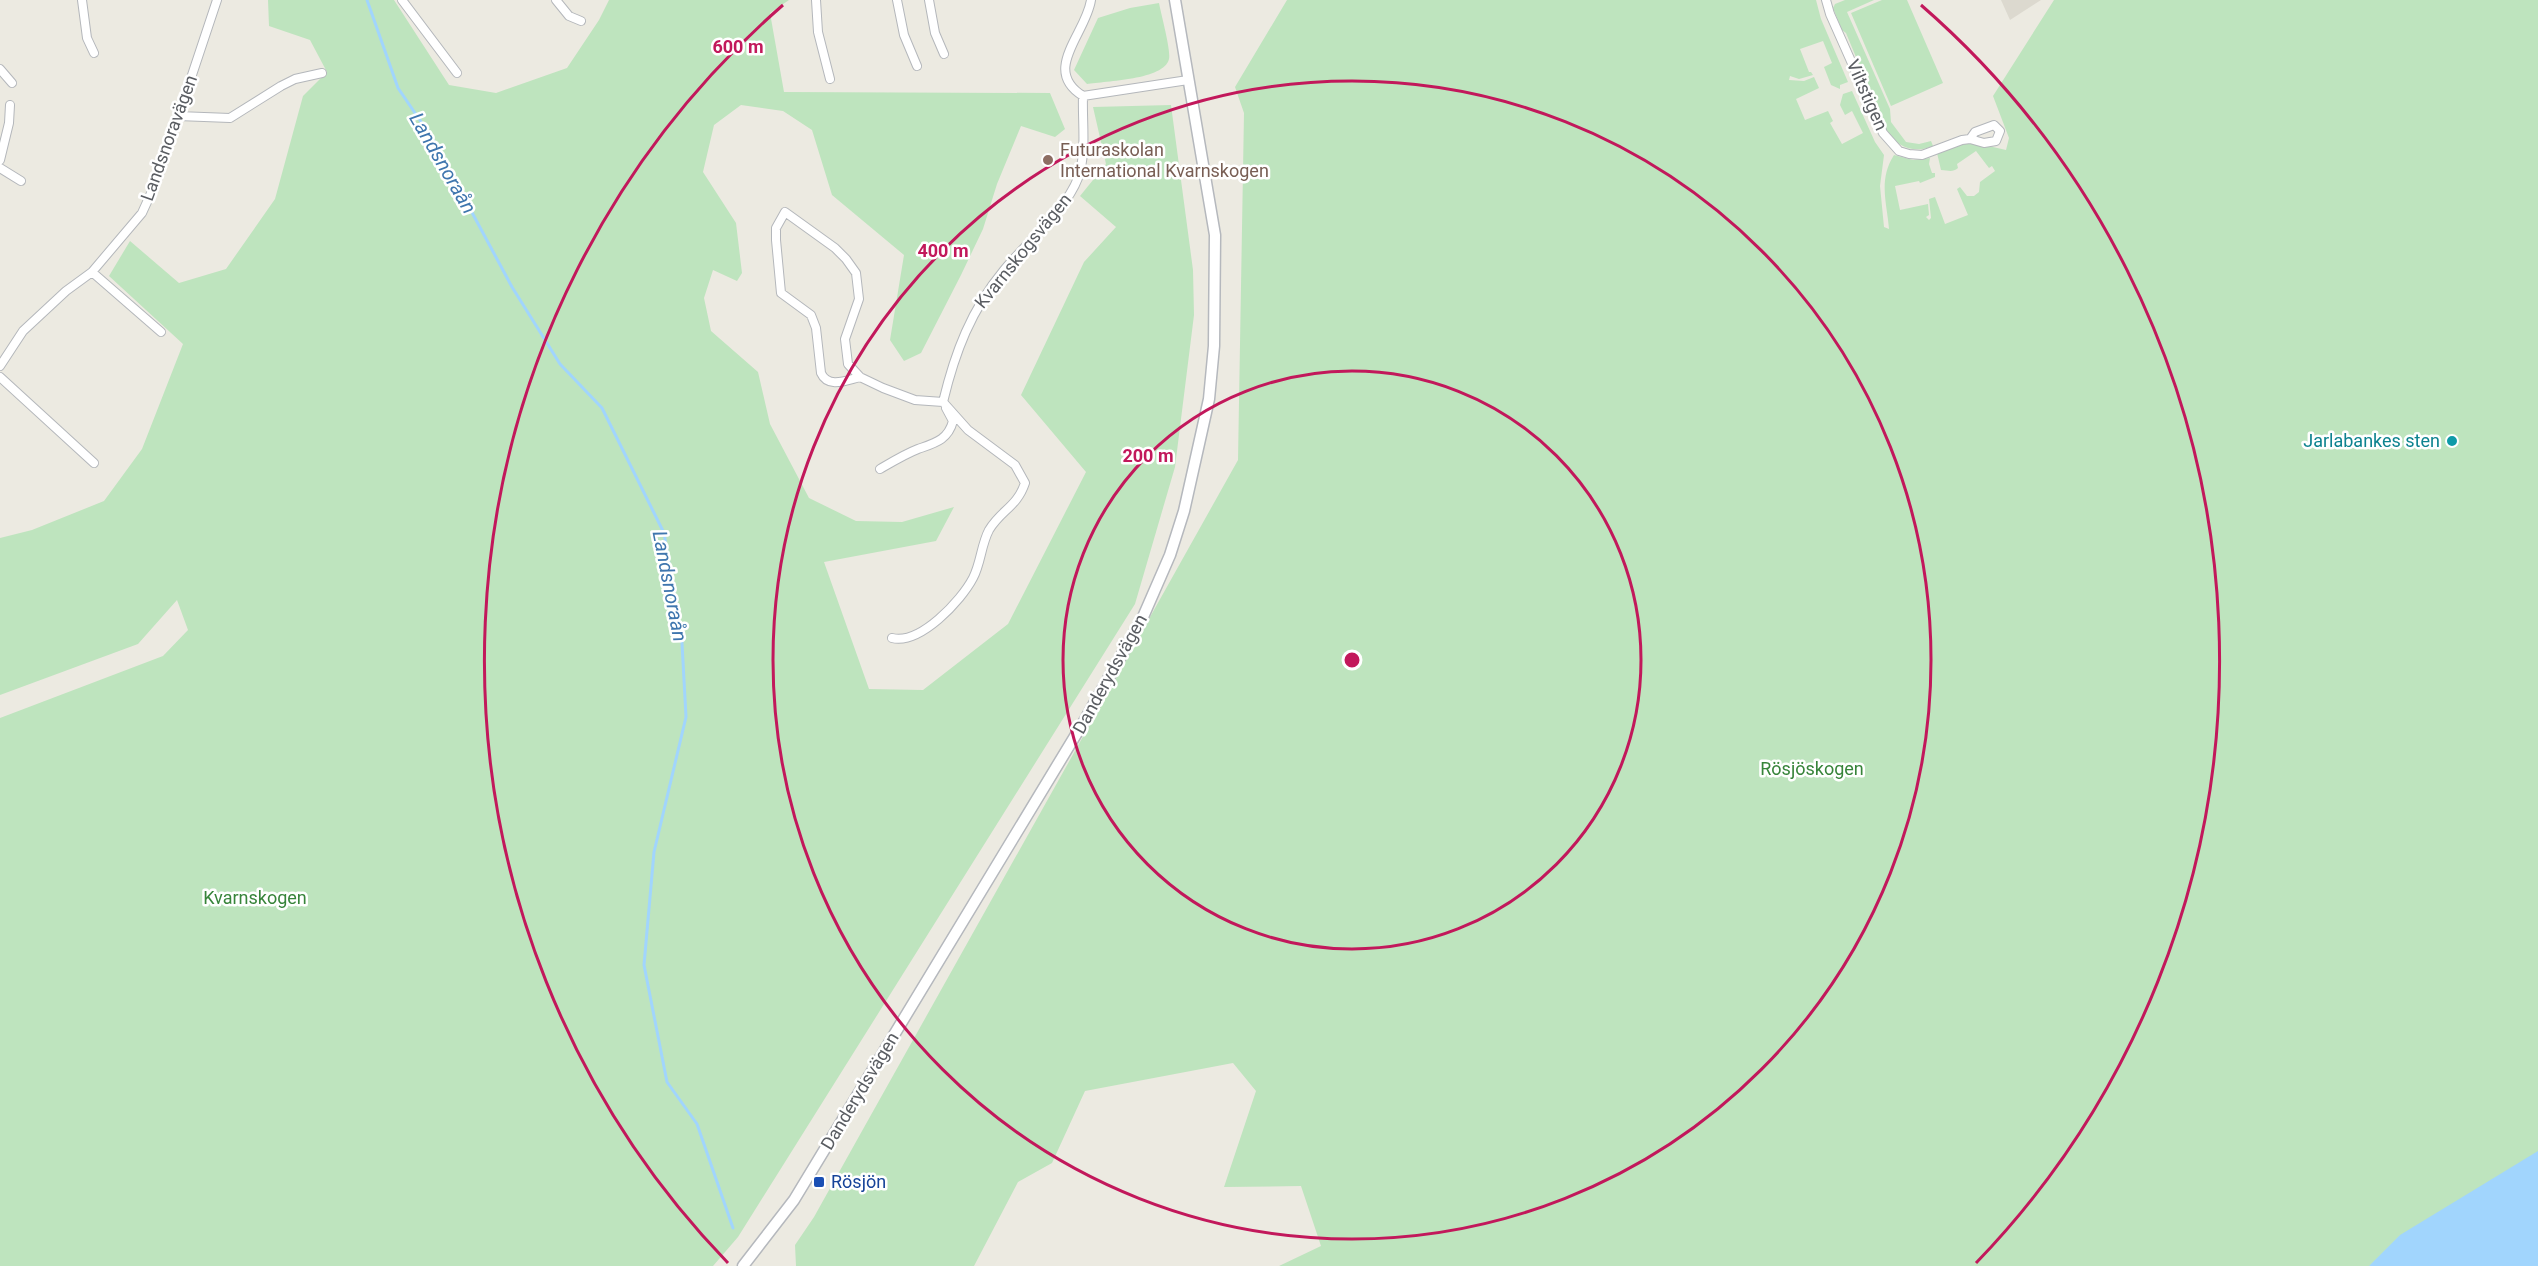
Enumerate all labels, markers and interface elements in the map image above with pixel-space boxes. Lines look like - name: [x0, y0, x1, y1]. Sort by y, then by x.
- text: 600 m: [712, 36, 764, 57]
- street label: Viltstigen: [1843, 56, 1892, 133]
- street label: Landsnoravägen: [136, 72, 201, 204]
- water label: Landsnoraån: [404, 108, 482, 218]
- place label: Futuraskolan International Kvarnskogen: [1060, 139, 1269, 181]
- marker: Futuraskolan International Kvarnskogen: [1041, 153, 1055, 167]
- street label: Kvarnskogsvägen: [970, 189, 1075, 312]
- text: 400 m: [917, 240, 969, 261]
- place label: Jarlabankes sten: [2303, 430, 2440, 451]
- marker: Jarlabankes sten: [2445, 434, 2459, 448]
- text: 200 m: [1122, 445, 1174, 466]
- water label: Landsnoraån: [647, 529, 693, 643]
- street label: Danderydsvägen: [1068, 610, 1151, 737]
- centre of rings: [1342, 650, 1362, 670]
- park label: Rösjöskogen: [1760, 758, 1864, 779]
- park label: Kvarnskogen: [203, 887, 307, 908]
- street label: Danderydsvägen: [816, 1028, 903, 1153]
- place label: Rösjön: [831, 1171, 886, 1192]
- marker: Rösjön: [812, 1175, 826, 1189]

